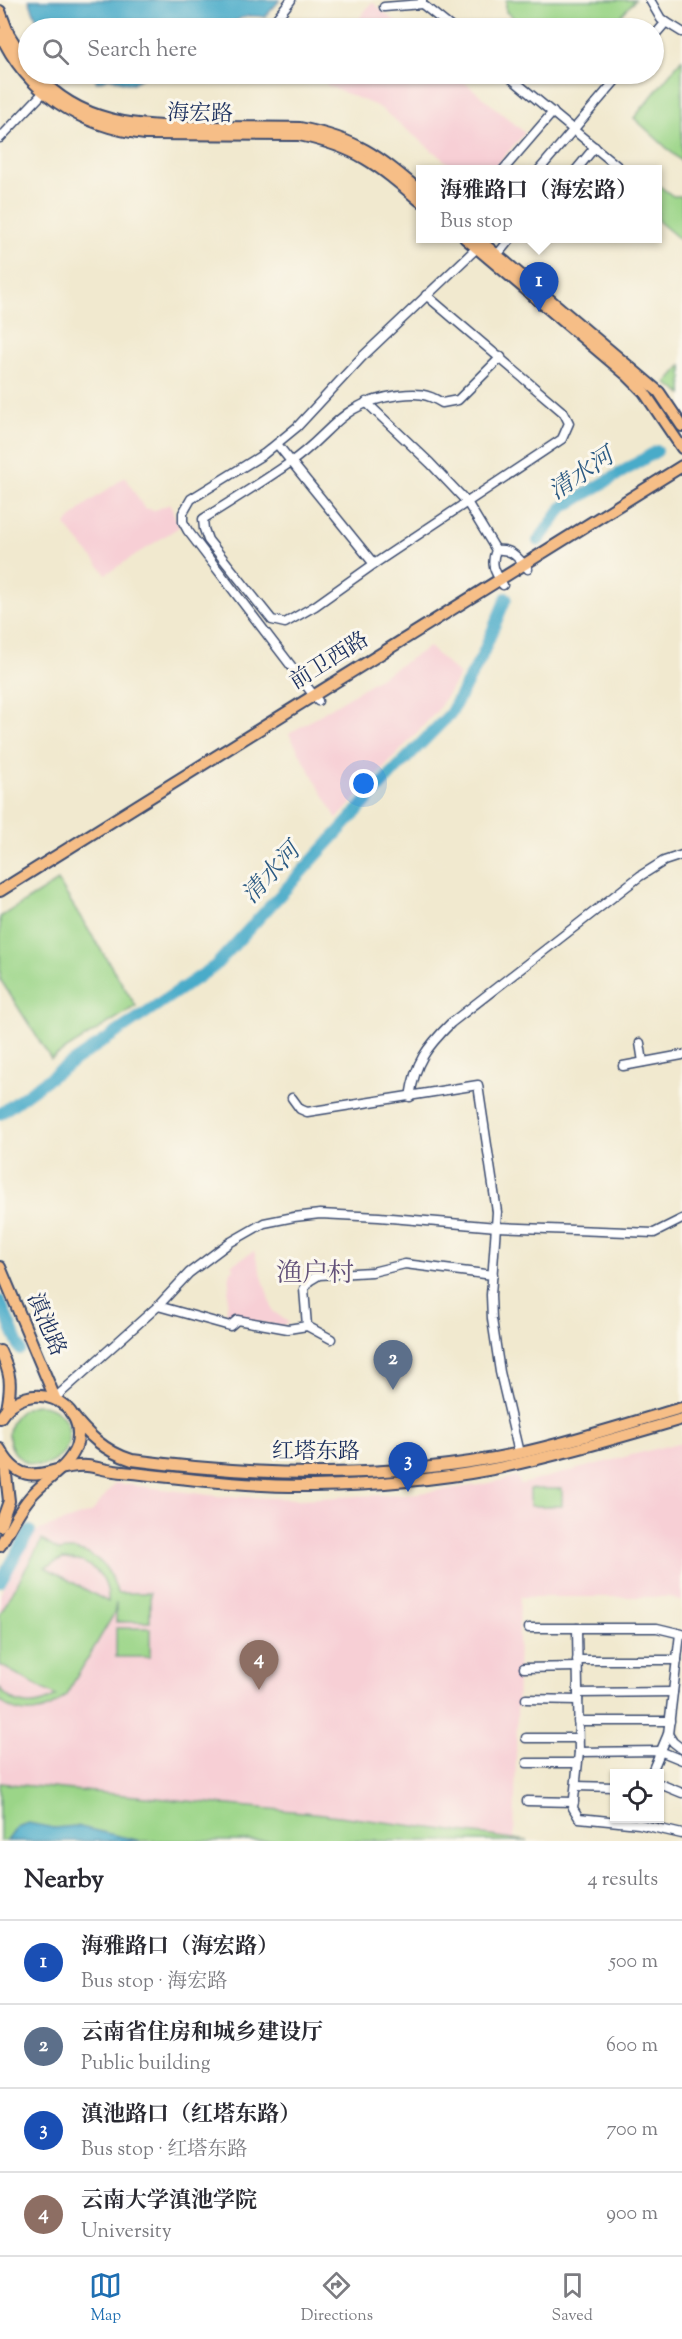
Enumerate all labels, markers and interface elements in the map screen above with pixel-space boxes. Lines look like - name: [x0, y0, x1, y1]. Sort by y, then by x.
- search box: [18, 18, 664, 84]
- icon: search: [39, 35, 72, 68]
- text: Search here: [87, 35, 197, 67]
- street label: 海宏路: [167, 98, 233, 132]
- popup: [416, 165, 662, 243]
- text: 海雅路口（海宏路）: [440, 176, 638, 208]
- text: Bus stop: [440, 208, 513, 237]
- pin: 1: [520, 262, 558, 312]
- water label: 清水河: [543, 439, 625, 509]
- street label: 前卫西路: [284, 625, 376, 699]
- your location: [349, 769, 378, 798]
- water label: 清水河: [235, 833, 312, 912]
- district label: 渔户村: [276, 1256, 354, 1293]
- street label: 滇池路: [17, 1288, 73, 1362]
- pin: 2: [374, 1340, 412, 1390]
- street label: 红塔东路: [272, 1437, 360, 1469]
- pin: 3: [388, 1442, 428, 1492]
- pin: 4: [240, 1640, 278, 1690]
- map controls: [610, 1769, 664, 1823]
- button: locate: [610, 1769, 664, 1823]
- text: Nearby: [24, 1862, 104, 1899]
- text: 4 results: [587, 1866, 658, 1895]
- text: 海雅路口（海宏路）: [81, 1932, 279, 1964]
- text: 1: [40, 1948, 47, 1977]
- text: 500 m: [609, 1948, 658, 1977]
- text: Bus stop · 海宏路: [81, 1968, 227, 1997]
- text: 云南省住房和城乡建设厅: [81, 2018, 323, 2050]
- text: 2: [39, 2032, 48, 2061]
- text: 600 m: [606, 2032, 658, 2061]
- text: Public building: [81, 2050, 211, 2079]
- text: 滇池路口（红塔东路）: [81, 2100, 301, 2132]
- text: 3: [39, 2116, 48, 2145]
- text: 700 m: [606, 2116, 658, 2145]
- text: Bus stop · 红塔东路: [81, 2136, 247, 2165]
- text: 云南大学滇池学院: [81, 2186, 257, 2218]
- text: 4: [38, 2200, 49, 2229]
- text: 900 m: [606, 2200, 658, 2229]
- text: University: [81, 2218, 172, 2247]
- tab: Map: [89, 2269, 122, 2328]
- tab: Directions: [301, 2269, 373, 2328]
- tab: Saved: [552, 2269, 593, 2328]

